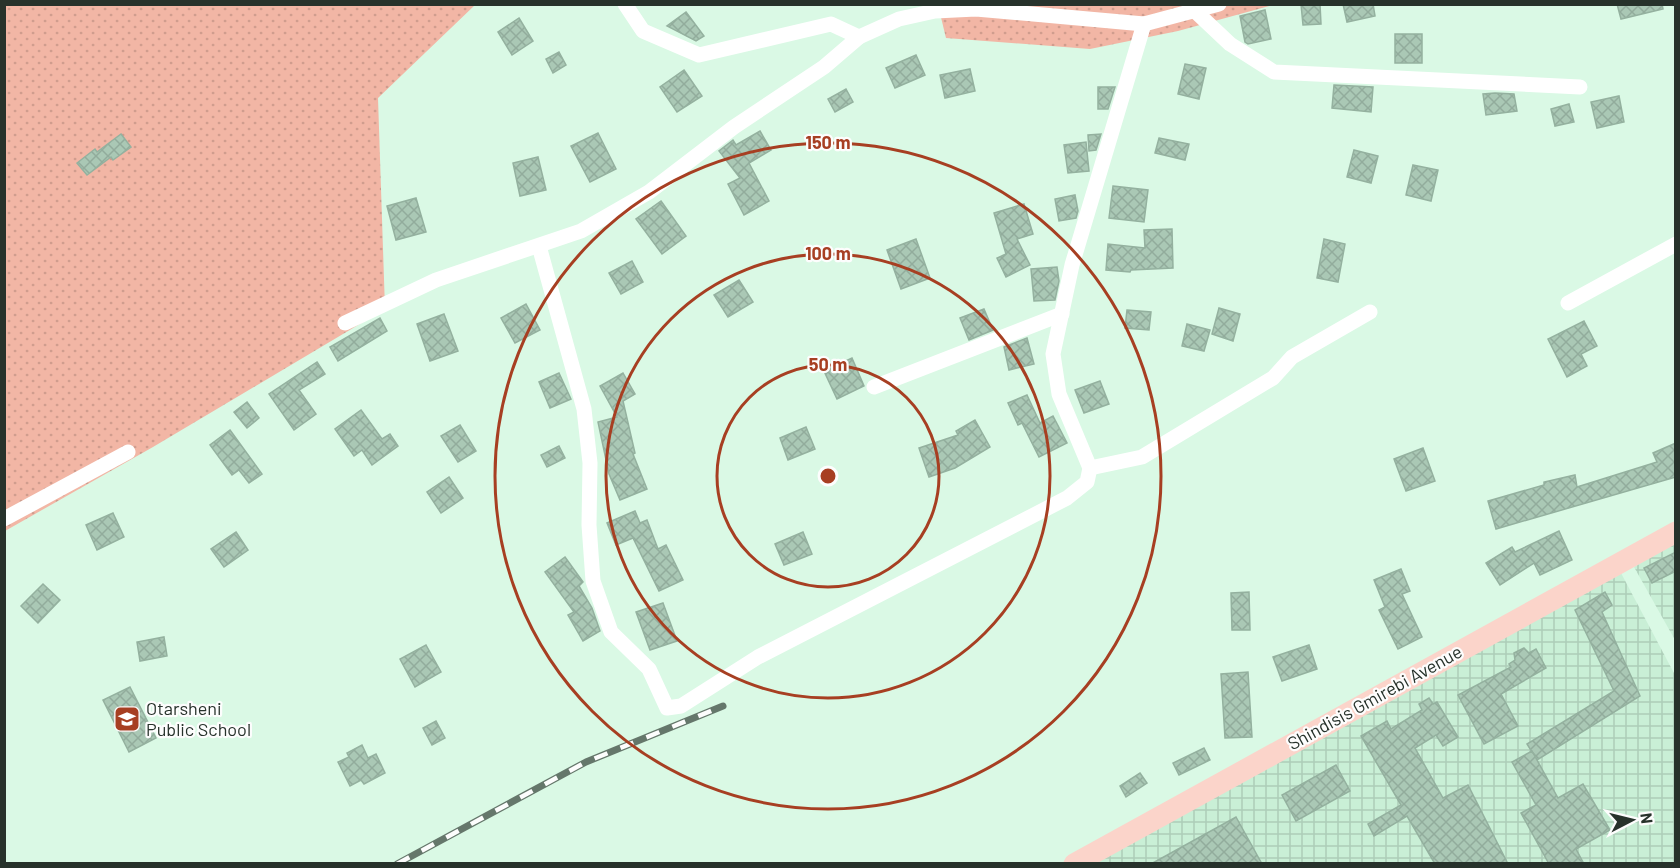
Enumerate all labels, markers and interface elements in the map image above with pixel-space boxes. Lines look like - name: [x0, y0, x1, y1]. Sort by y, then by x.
- text: 150 m: [806, 131, 850, 153]
- text: 100 m: [805, 242, 851, 264]
- text: 50 m: [809, 353, 847, 375]
- centre of rings: [818, 466, 838, 486]
- street label: Shindisis Gmirebi Avenue: [1283, 640, 1466, 754]
- place label: Otarsheni Public School: [146, 697, 251, 740]
- school or university icon: Otarsheni Public School: [112, 704, 142, 734]
- north arrow: [1602, 790, 1662, 850]
- text: N: [1637, 812, 1657, 825]

